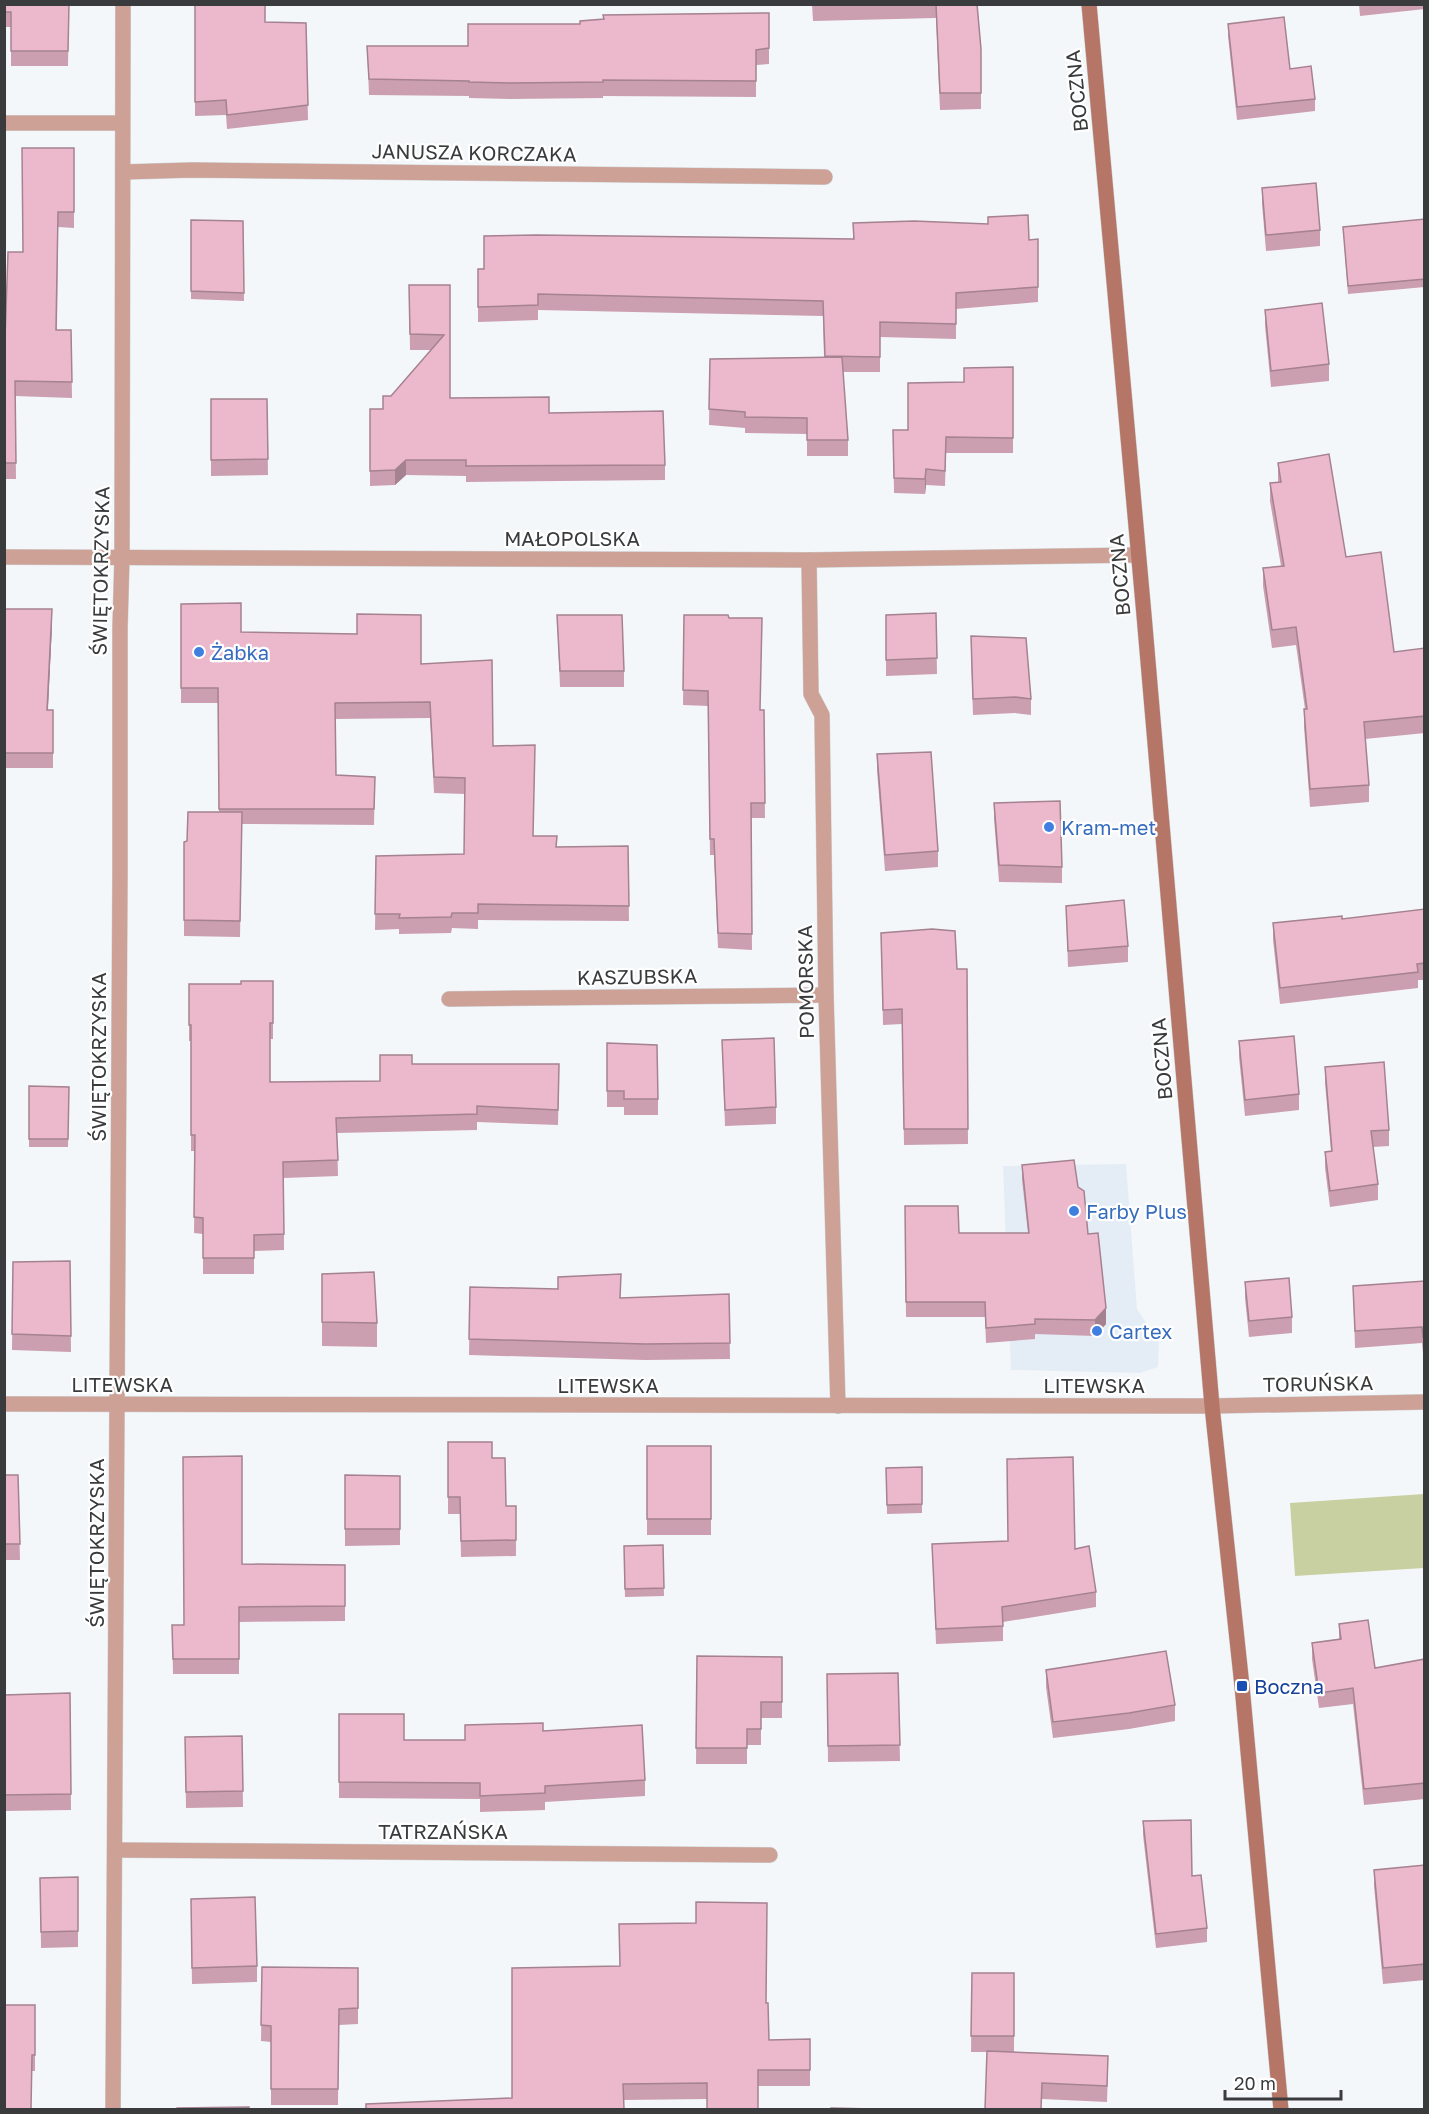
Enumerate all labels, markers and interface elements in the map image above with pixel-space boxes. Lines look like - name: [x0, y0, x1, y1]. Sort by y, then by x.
- street label: BOCZNA: [1060, 49, 1092, 133]
- street label: JANUSZA KORCZAKA: [371, 138, 577, 166]
- street label: ŚWIĘTOKRZYSKA: [87, 486, 113, 656]
- street label: MAŁOPOLSKA: [504, 526, 640, 550]
- street label: BOCZNA: [1103, 533, 1135, 617]
- place label: Żabka: [211, 640, 269, 664]
- marker: Żabka: [192, 645, 206, 659]
- place label: Kram-met: [1061, 815, 1156, 839]
- marker: Kram-met: [1042, 820, 1056, 834]
- street label: POMORSKA: [792, 925, 818, 1039]
- street label: KASZUBSKA: [577, 963, 697, 989]
- street label: ŚWIĘTOKRZYSKA: [86, 972, 110, 1142]
- street label: BOCZNA: [1145, 1017, 1177, 1101]
- place label: Farby Plus: [1086, 1199, 1187, 1223]
- marker: Farby Plus: [1067, 1204, 1081, 1218]
- place label: Cartex: [1109, 1319, 1172, 1343]
- marker: Cartex: [1090, 1324, 1104, 1338]
- street label: TORUŃSKA: [1263, 1370, 1373, 1396]
- street label: LITEWSKA: [71, 1372, 173, 1396]
- street label: LITEWSKA: [557, 1373, 659, 1397]
- street label: LITEWSKA: [1043, 1373, 1145, 1397]
- street label: ŚWIĘTOKRZYSKA: [84, 1458, 108, 1628]
- place label: Boczna: [1254, 1674, 1324, 1698]
- marker: Boczna: [1235, 1679, 1249, 1693]
- street label: TATRZAŃSKA: [378, 1819, 508, 1843]
- scale bar: [1225, 2063, 1340, 2101]
- text: 20 m: [1234, 2072, 1276, 2094]

